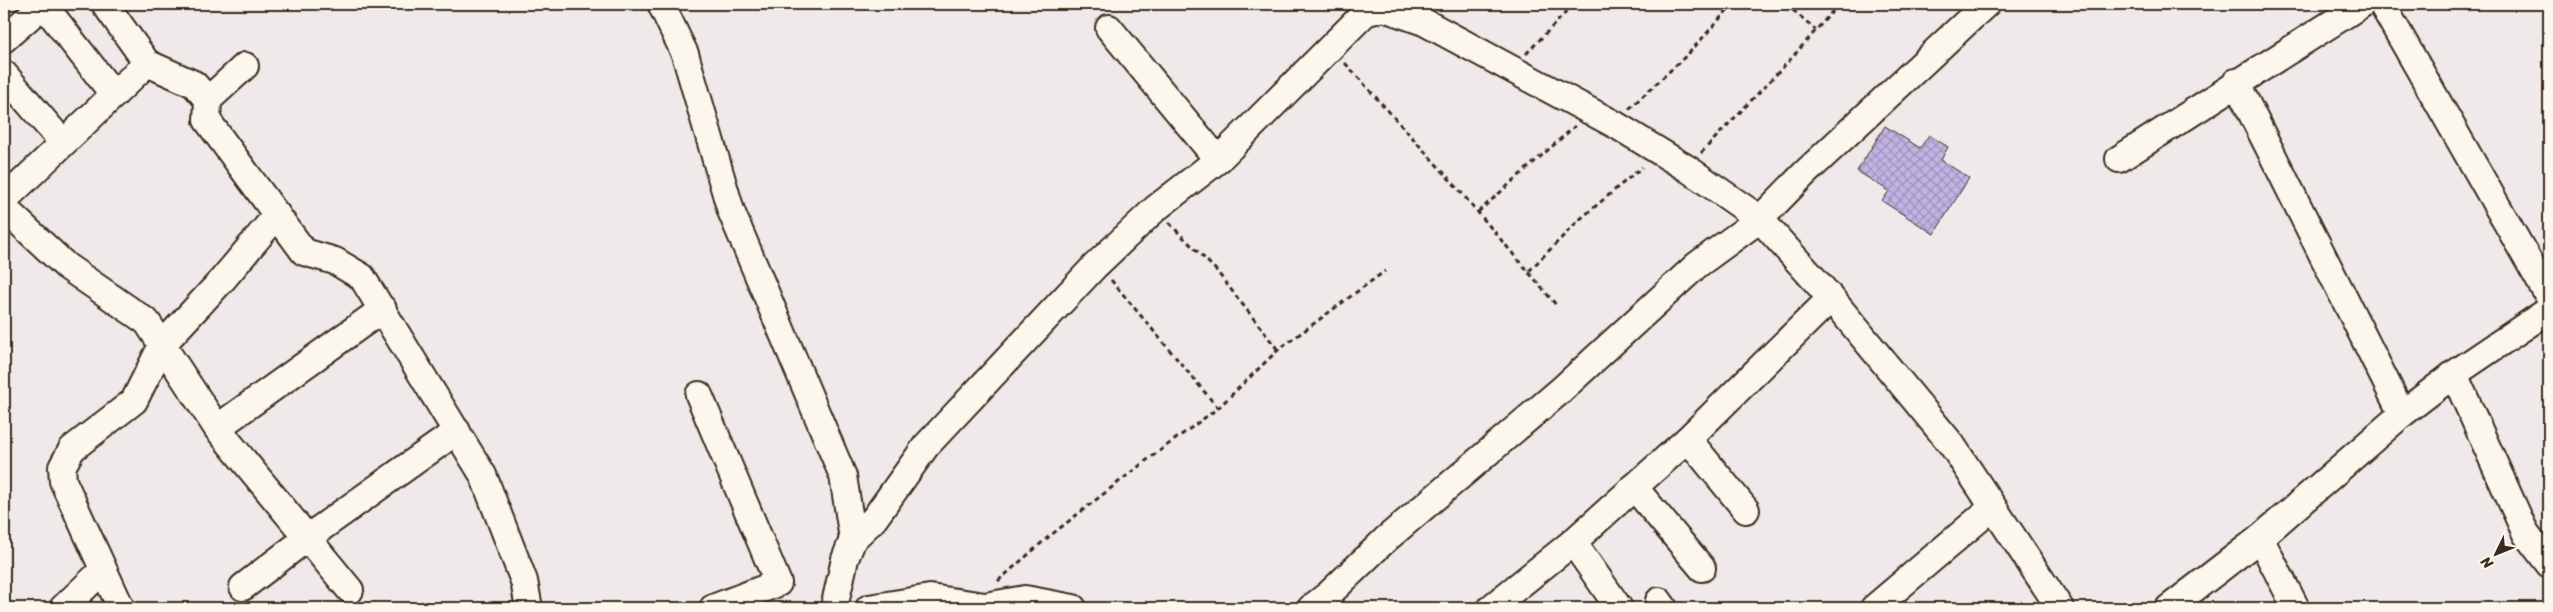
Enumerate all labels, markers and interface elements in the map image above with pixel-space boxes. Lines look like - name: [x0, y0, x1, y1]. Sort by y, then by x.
- north arrow: [2470, 530, 2520, 580]
- text: N: [2474, 550, 2500, 575]

